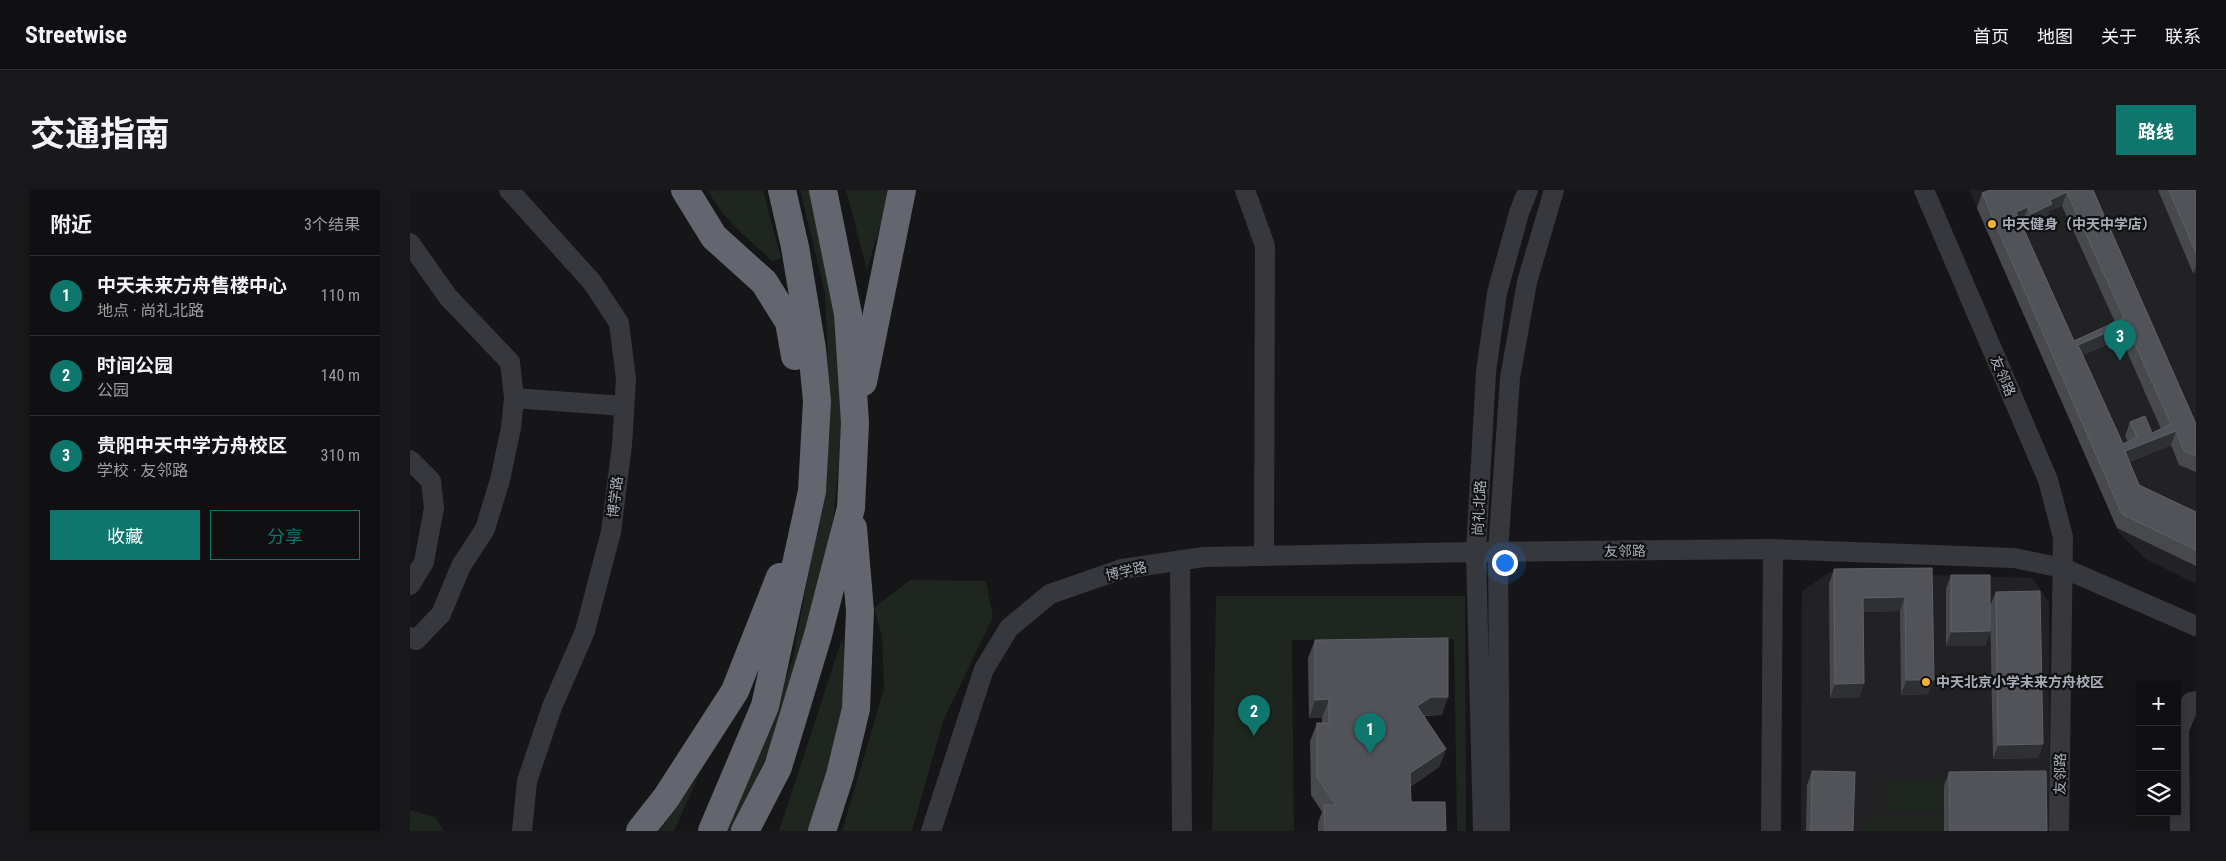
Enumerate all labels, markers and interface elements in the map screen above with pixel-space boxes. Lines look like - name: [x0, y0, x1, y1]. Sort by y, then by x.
- text: Streetwise: [25, 21, 127, 49]
- text: 首页: [1973, 26, 2009, 47]
- text: 地图: [2037, 26, 2073, 47]
- text: 关于: [2101, 26, 2137, 47]
- text: 联系: [2165, 26, 2201, 47]
- button: 路线: [2116, 105, 2196, 155]
- text: 交通指南: [30, 114, 170, 155]
- text: 附近: [50, 213, 92, 237]
- text: 3个结果: [304, 215, 360, 234]
- place label: 中天健身（中天中学店）: [2002, 216, 2156, 232]
- marker: 中天健身（中天中学店）: [1986, 218, 1998, 230]
- text: 中天未来方舟售楼中心: [97, 274, 287, 297]
- text: 1: [62, 286, 70, 305]
- text: 110 m: [321, 286, 360, 305]
- text: 地点 · 尚礼北路: [97, 301, 204, 320]
- pin: 3: [2104, 320, 2136, 361]
- text: 时间公园: [97, 354, 173, 377]
- street label: 友邻路: [1987, 354, 2019, 398]
- text: 2: [62, 366, 70, 385]
- text: 140 m: [321, 366, 360, 385]
- text: 公园: [97, 381, 129, 400]
- text: 贵阳中天中学方舟校区: [97, 434, 287, 457]
- text: 3: [62, 446, 70, 465]
- text: 310 m: [321, 446, 360, 465]
- text: 学校 · 友邻路: [97, 461, 188, 480]
- street label: 博学路: [605, 475, 625, 519]
- street label: 尚礼北路: [1470, 480, 1488, 536]
- button: 收藏: [50, 510, 200, 560]
- button: 分享: [210, 510, 360, 560]
- street label: 友邻路: [1604, 543, 1646, 559]
- your location: [1492, 550, 1518, 576]
- street label: 博学路: [1104, 558, 1148, 584]
- place label: 中天北京小学未来方舟校区: [1936, 674, 2104, 690]
- marker: 中天北京小学未来方舟校区: [1920, 676, 1932, 688]
- map controls: [2136, 681, 2181, 816]
- button: +: [2136, 681, 2181, 726]
- pin: 2: [1238, 695, 1270, 736]
- pin: 1: [1354, 713, 1386, 754]
- button: −: [2136, 726, 2181, 771]
- street label: 友邻路: [2052, 753, 2068, 795]
- button: layers: [2136, 771, 2181, 816]

